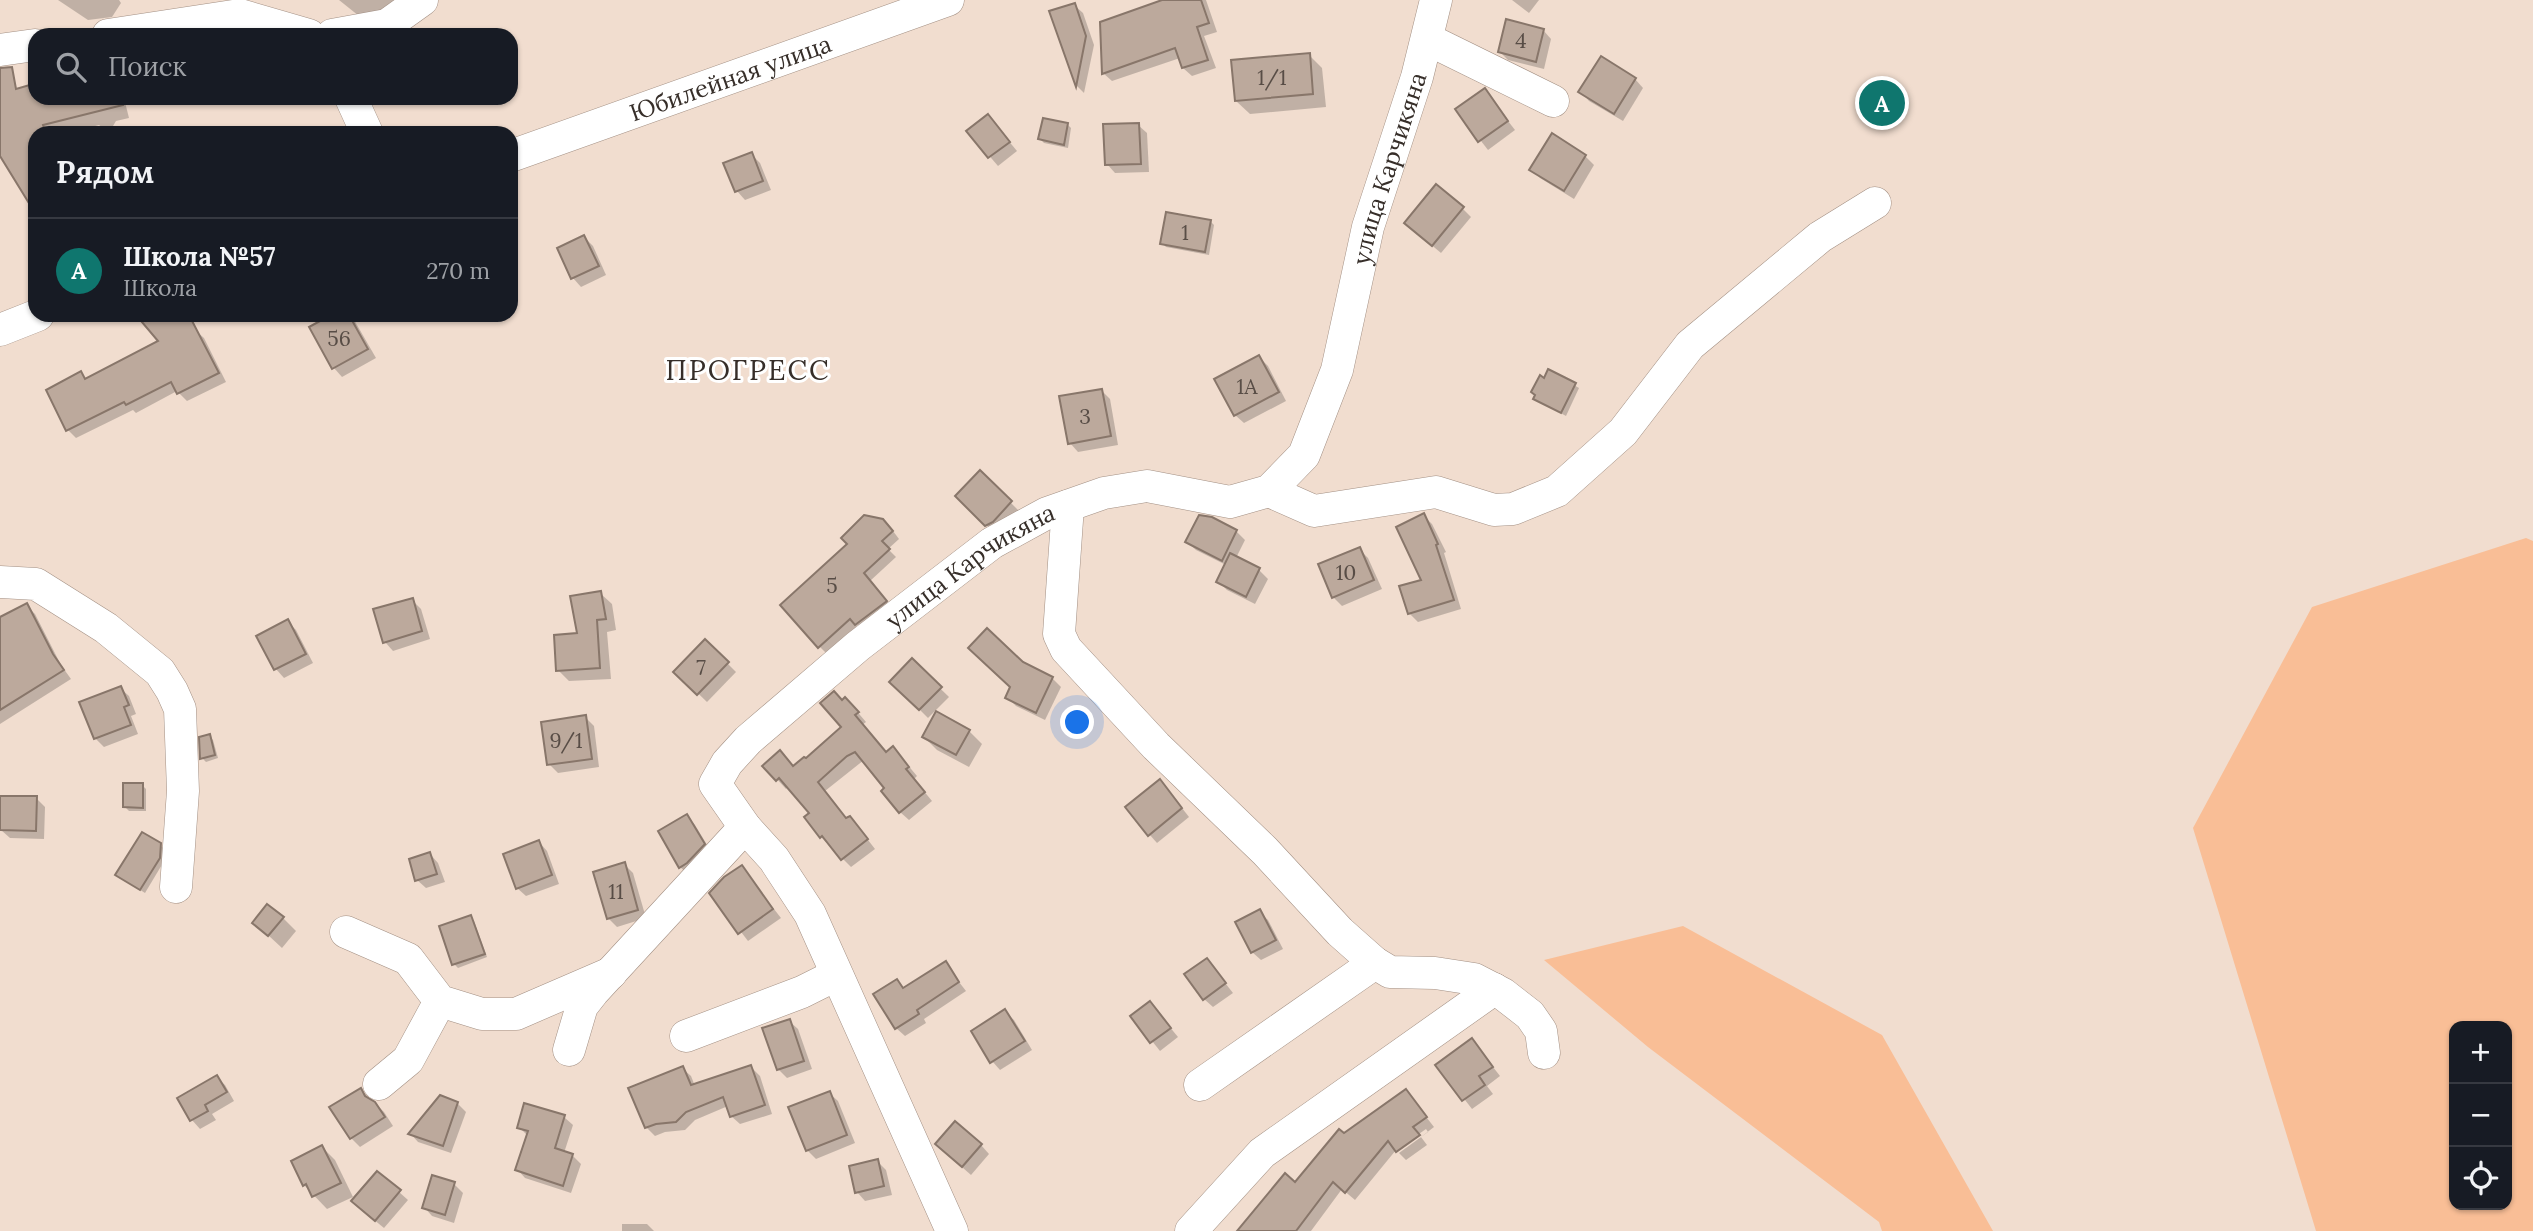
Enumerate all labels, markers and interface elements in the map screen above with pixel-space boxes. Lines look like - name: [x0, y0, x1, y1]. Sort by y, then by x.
- street label: Юбилейная улица: [625, 27, 835, 128]
- house number: 4: [1515, 27, 1527, 54]
- search box: [28, 28, 518, 105]
- icon: search: [52, 48, 90, 86]
- text: Поиск: [108, 50, 187, 83]
- house number: 1/1: [1257, 64, 1287, 91]
- street label: улица Карчикяна: [1345, 68, 1433, 268]
- pin: A: [1859, 77, 1905, 129]
- text: Рядом: [56, 153, 154, 191]
- house number: 1: [1181, 219, 1189, 246]
- text: Школа №57: [123, 240, 276, 273]
- text: A: [71, 256, 87, 285]
- text: 270 m: [426, 256, 490, 285]
- text: Школа: [123, 273, 197, 302]
- house number: 56: [327, 325, 351, 352]
- district label: ПРОГРЕСС: [665, 352, 831, 388]
- house number: 1А: [1236, 373, 1258, 400]
- house number: 3: [1079, 403, 1091, 430]
- street label: улица Карчикяна: [879, 496, 1058, 635]
- house number: 10: [1336, 559, 1356, 586]
- house number: 5: [826, 572, 838, 599]
- house number: 7: [696, 654, 706, 681]
- your location: [1060, 705, 1094, 739]
- house number: 9/1: [549, 727, 583, 754]
- house number: 11: [608, 878, 624, 905]
- map controls: [2449, 1021, 2512, 1210]
- button: +: [2449, 1021, 2512, 1084]
- button: −: [2449, 1084, 2512, 1147]
- button: locate: [2449, 1147, 2512, 1210]

